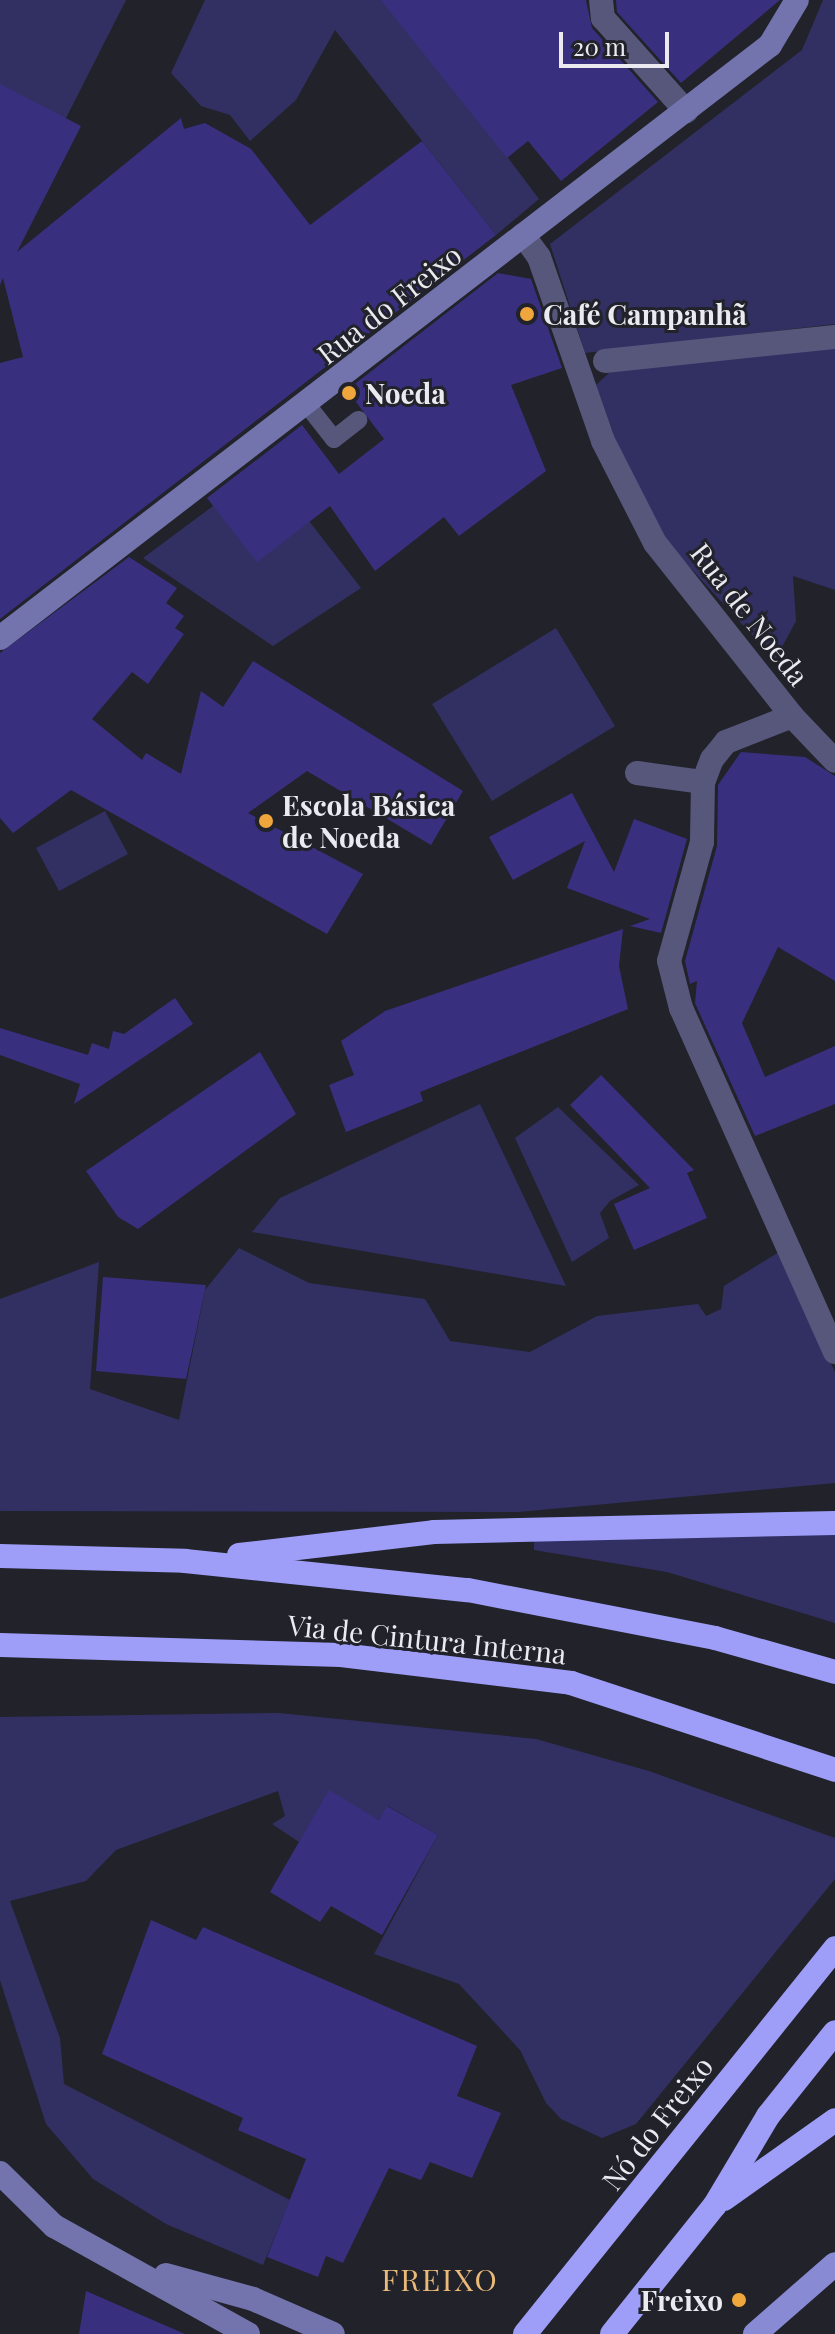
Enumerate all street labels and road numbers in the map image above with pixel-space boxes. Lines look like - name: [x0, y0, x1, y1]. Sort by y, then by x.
- street label: Rua do Freixo: [310, 237, 468, 371]
- street label: Rua de Noeda: [684, 536, 816, 692]
- street label: Via de Cintura Interna: [286, 1608, 568, 1670]
- street label: Nó do Freixo: [595, 2050, 719, 2196]

